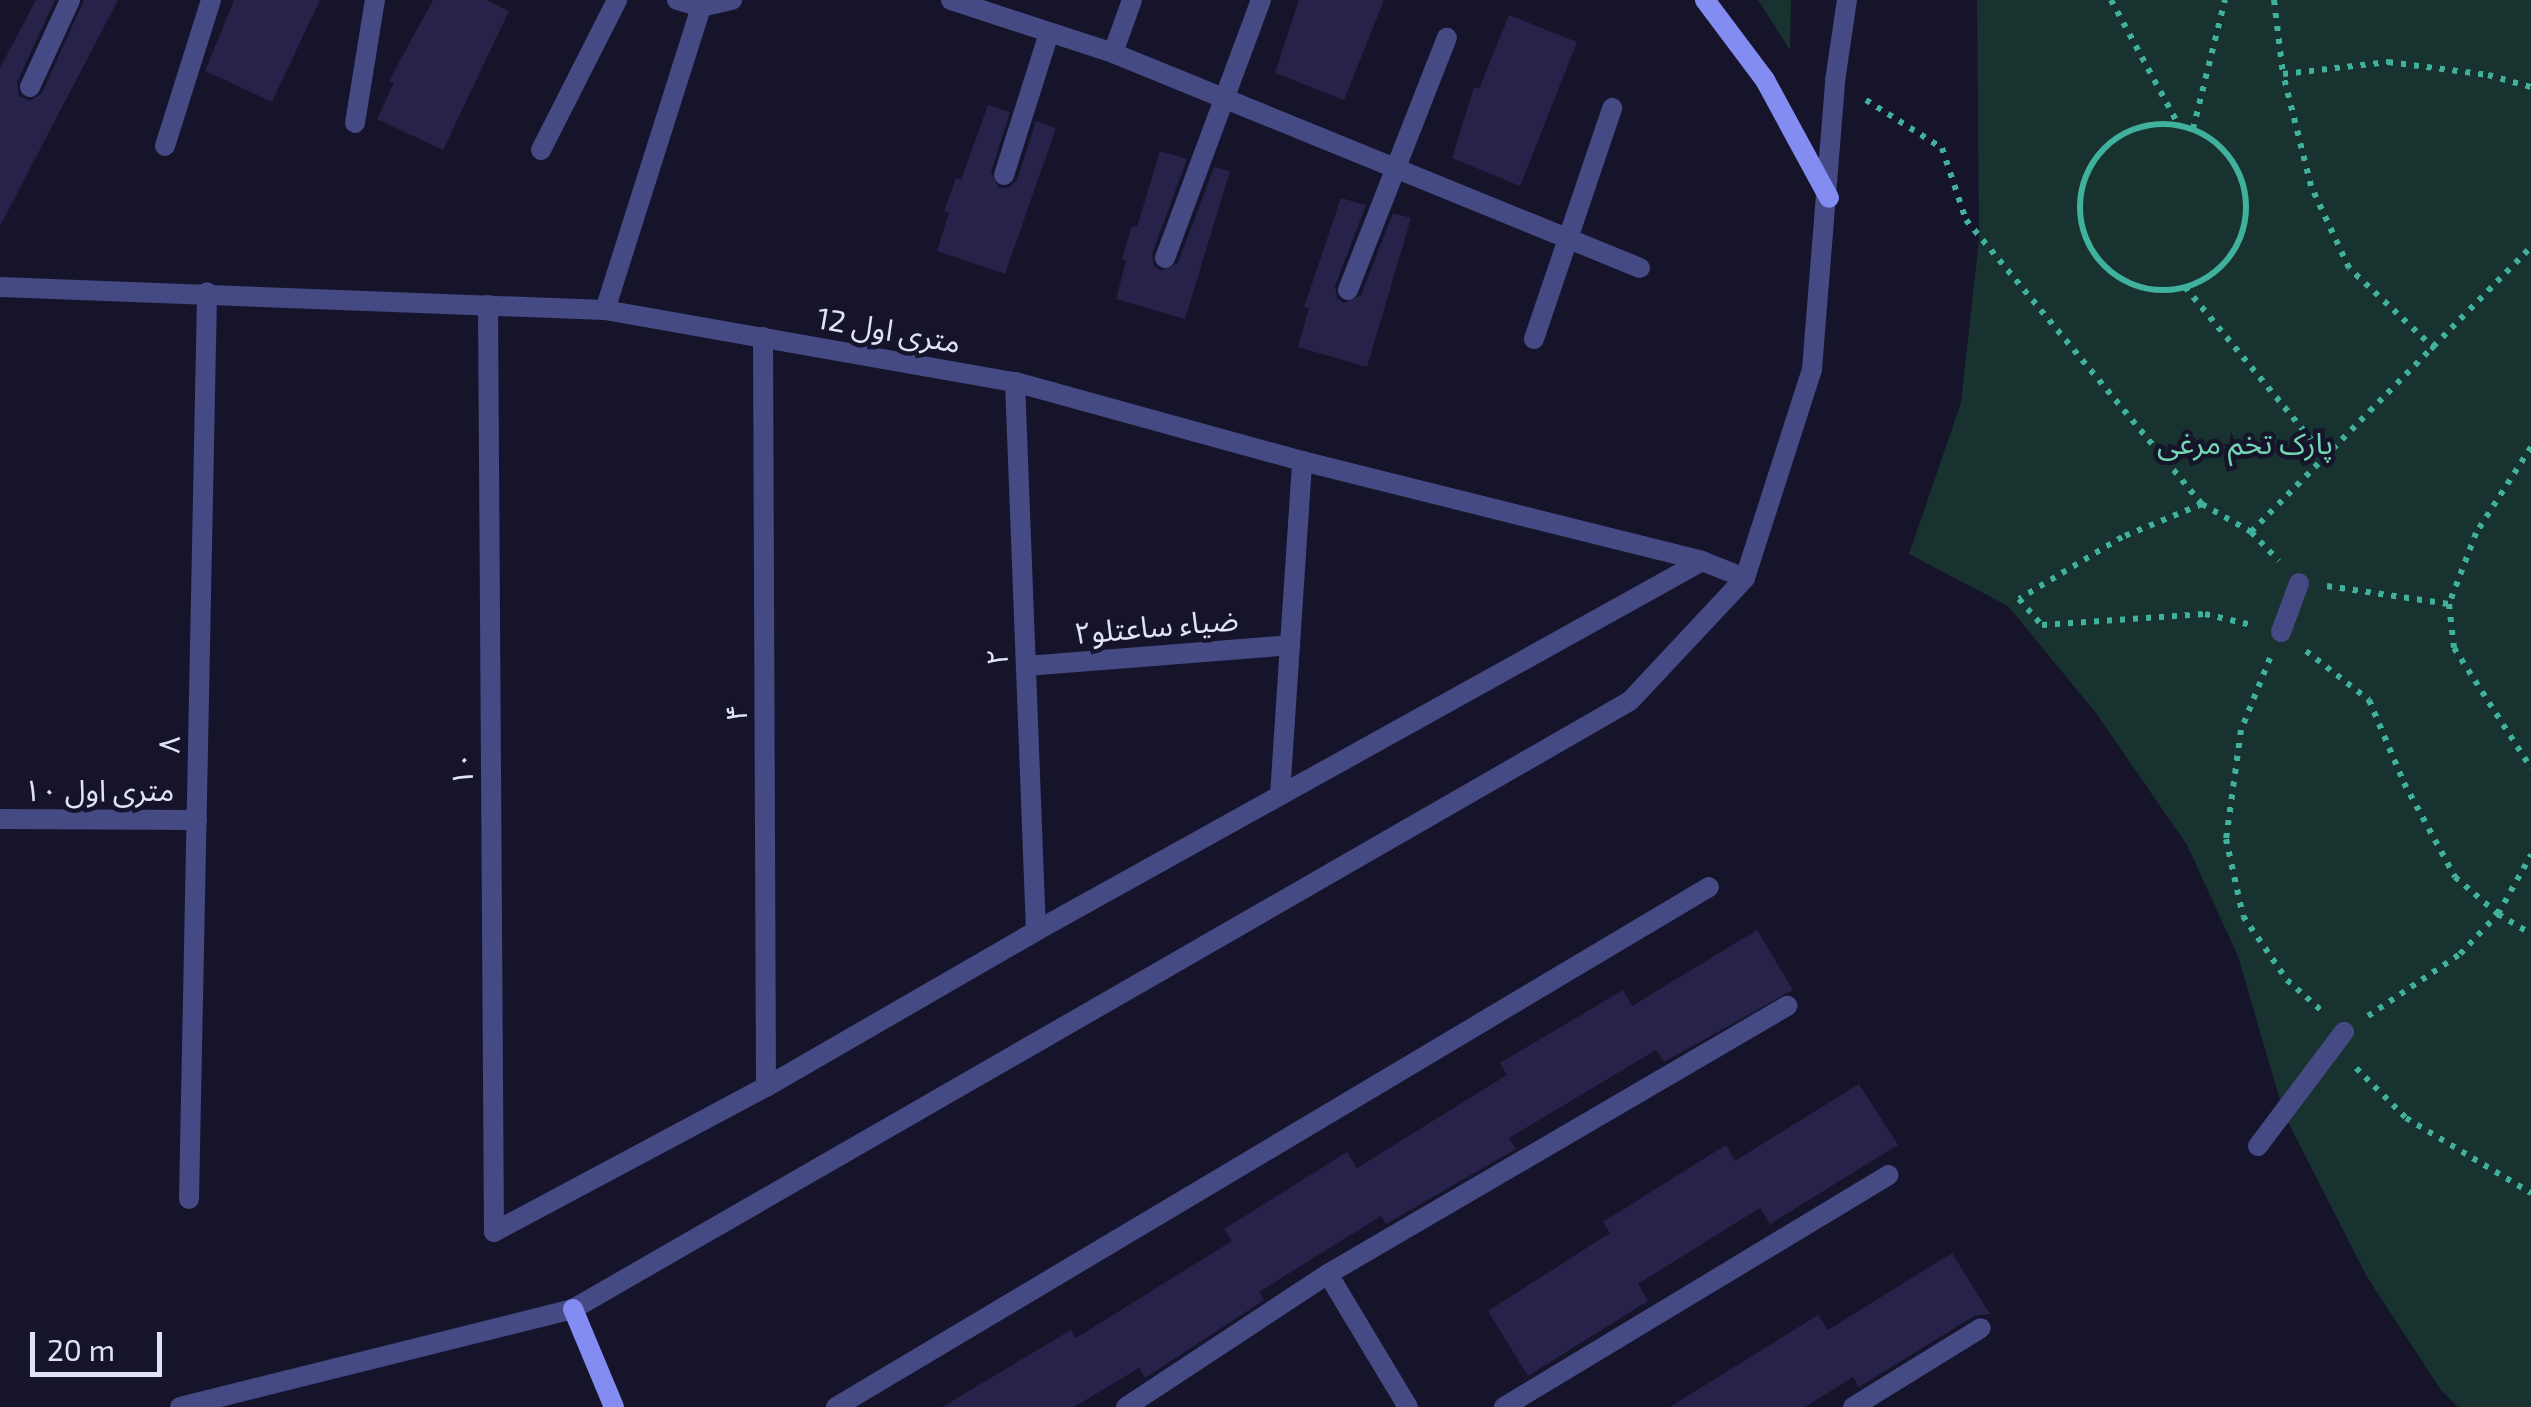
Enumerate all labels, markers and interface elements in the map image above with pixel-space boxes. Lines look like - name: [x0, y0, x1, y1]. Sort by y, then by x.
- street label: 12 متری اول: [814, 299, 964, 359]
- park label: پارک تخم مرغی: [2157, 424, 2333, 460]
- street label: ضیاء ساعتلو۲: [1072, 600, 1240, 650]
- street label: ۲: [978, 648, 1014, 666]
- street label: ۴: [717, 704, 753, 722]
- street label: ۸: [150, 736, 186, 754]
- street label: ۱۰: [443, 752, 479, 786]
- street label: ۱۰ متری اول: [24, 771, 174, 807]
- scale bar: [35, 1312, 168, 1374]
- text: 20 m: [47, 1331, 115, 1367]

